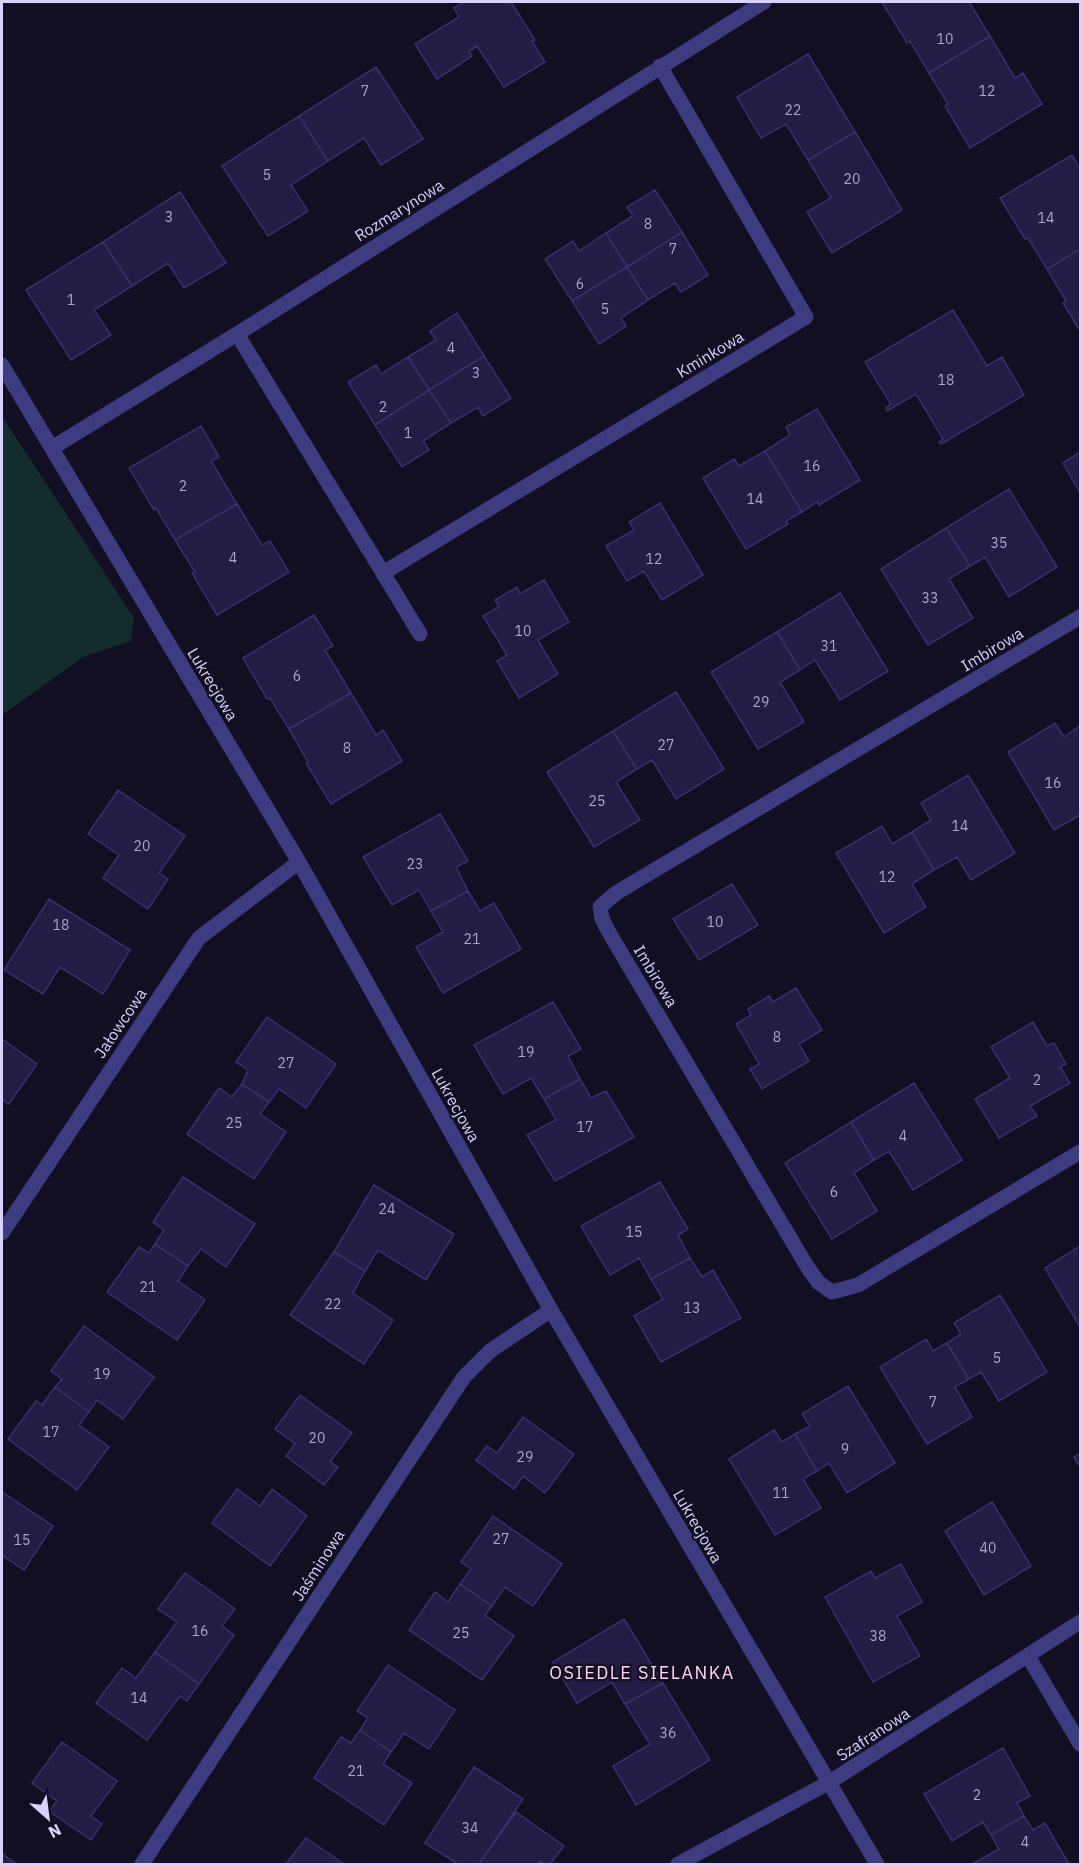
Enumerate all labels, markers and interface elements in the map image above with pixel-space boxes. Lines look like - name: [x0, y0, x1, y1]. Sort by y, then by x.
- house number: 10: [937, 30, 953, 48]
- house number: 7: [361, 82, 369, 100]
- house number: 12: [979, 82, 995, 100]
- house number: 22: [785, 101, 801, 119]
- house number: 5: [263, 166, 271, 184]
- house number: 20: [844, 170, 860, 188]
- street label: Rozmarynowa: [351, 174, 448, 245]
- house number: 3: [165, 208, 173, 226]
- house number: 14: [1038, 209, 1054, 227]
- house number: 8: [644, 215, 652, 233]
- house number: 7: [669, 240, 677, 258]
- house number: 6: [576, 275, 584, 293]
- house number: 1: [67, 291, 75, 309]
- house number: 5: [601, 300, 609, 318]
- street label: Kminkowa: [673, 326, 748, 382]
- house number: 4: [447, 339, 455, 357]
- house number: 3: [472, 364, 480, 382]
- house number: 18: [938, 371, 954, 389]
- house number: 2: [379, 398, 387, 416]
- house number: 1: [404, 424, 412, 442]
- house number: 16: [804, 457, 820, 475]
- house number: 2: [179, 477, 187, 495]
- house number: 14: [747, 490, 763, 508]
- house number: 35: [991, 534, 1007, 552]
- house number: 4: [229, 549, 237, 567]
- house number: 12: [646, 550, 662, 568]
- house number: 33: [922, 589, 938, 607]
- house number: 10: [515, 622, 531, 640]
- street label: Imbirowa: [957, 622, 1027, 675]
- house number: 31: [821, 637, 837, 655]
- street label: Lukrecjowa: [183, 644, 243, 724]
- house number: 6: [293, 667, 301, 685]
- house number: 29: [753, 693, 769, 711]
- house number: 27: [658, 736, 674, 754]
- house number: 8: [343, 739, 351, 757]
- house number: 16: [1045, 774, 1061, 792]
- house number: 25: [589, 792, 605, 810]
- house number: 14: [952, 817, 968, 835]
- house number: 20: [134, 837, 150, 855]
- house number: 23: [407, 855, 423, 873]
- house number: 12: [879, 868, 895, 886]
- house number: 10: [707, 913, 723, 931]
- house number: 18: [53, 916, 69, 934]
- house number: 21: [464, 930, 480, 948]
- street label: Imbirowa: [630, 941, 683, 1011]
- street label: Jałowcowa: [89, 984, 151, 1062]
- house number: 8: [773, 1028, 781, 1046]
- house number: 19: [518, 1043, 534, 1061]
- house number: 27: [278, 1054, 294, 1072]
- street label: Lukrecjowa: [427, 1064, 485, 1146]
- house number: 2: [1033, 1071, 1041, 1089]
- house number: 25: [226, 1114, 242, 1132]
- house number: 17: [577, 1118, 593, 1136]
- house number: 4: [899, 1127, 907, 1145]
- house number: 6: [830, 1183, 838, 1201]
- house number: 24: [379, 1200, 395, 1218]
- house number: 15: [626, 1223, 642, 1241]
- house number: 21: [140, 1278, 156, 1296]
- house number: 22: [325, 1295, 341, 1313]
- house number: 13: [684, 1299, 700, 1317]
- house number: 5: [993, 1349, 1001, 1367]
- house number: 19: [94, 1365, 110, 1383]
- house number: 7: [929, 1393, 937, 1411]
- house number: 17: [43, 1423, 59, 1441]
- house number: 20: [309, 1429, 325, 1447]
- house number: 9: [841, 1440, 849, 1458]
- house number: 29: [517, 1448, 533, 1466]
- house number: 11: [773, 1484, 789, 1502]
- street label: Lukrecjowa: [669, 1486, 727, 1567]
- street label: Jaśminowa: [288, 1525, 349, 1604]
- house number: 27: [493, 1530, 509, 1548]
- house number: 15: [14, 1531, 30, 1549]
- house number: 40: [980, 1539, 996, 1557]
- house number: 16: [192, 1622, 208, 1640]
- house number: 25: [453, 1624, 469, 1642]
- house number: 38: [870, 1627, 886, 1645]
- district label: OSIEDLE SIELANKA: [549, 1661, 735, 1684]
- house number: 14: [131, 1689, 147, 1707]
- street label: Szafranowa: [833, 1703, 914, 1765]
- house number: 36: [660, 1724, 676, 1742]
- house number: 21: [348, 1762, 364, 1780]
- house number: 2: [973, 1786, 981, 1804]
- north arrow: [18, 1788, 78, 1848]
- house number: 34: [462, 1819, 478, 1837]
- text: N: [45, 1820, 65, 1843]
- house number: 4: [1021, 1833, 1029, 1851]

